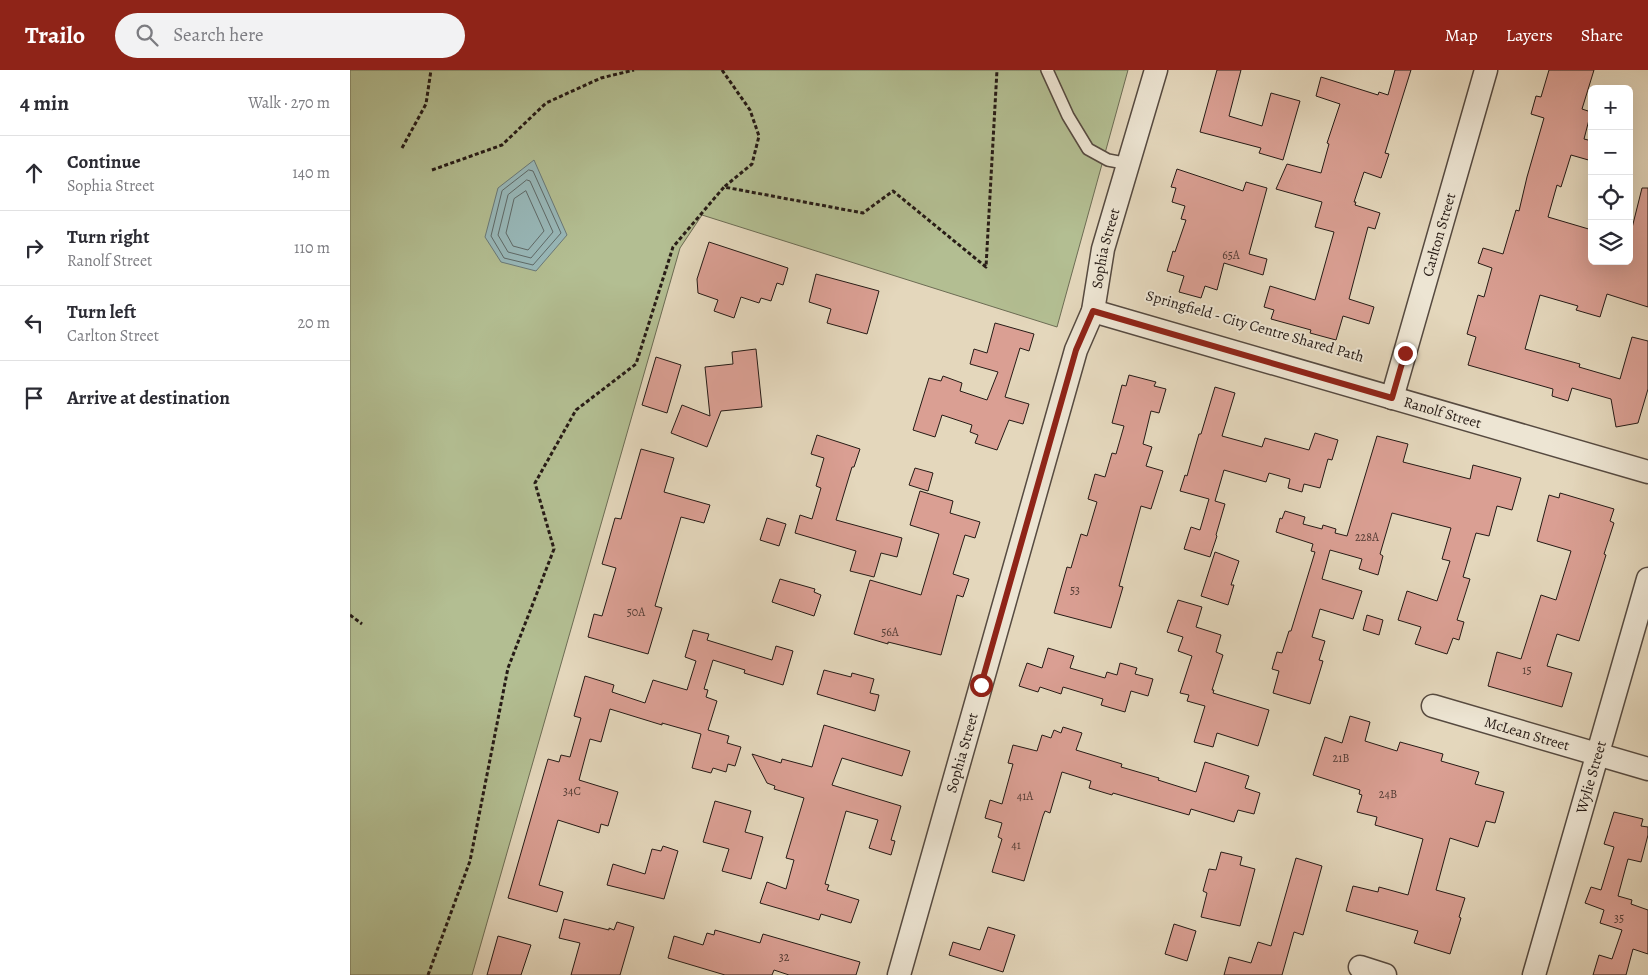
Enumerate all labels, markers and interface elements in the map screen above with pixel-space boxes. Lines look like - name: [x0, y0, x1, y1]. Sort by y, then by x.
- search box: [115, 13, 465, 58]
- text: Trailo: [25, 19, 85, 51]
- icon: search: [133, 21, 161, 49]
- text: Search here: [173, 22, 264, 48]
- text: Map: [1445, 23, 1478, 47]
- text: Layers: [1506, 23, 1553, 47]
- text: Share: [1581, 23, 1623, 47]
- map controls: [1588, 85, 1633, 265]
- button: +: [1588, 85, 1633, 130]
- text: 4 min: [20, 89, 69, 117]
- text: Walk · 270 m: [248, 92, 330, 114]
- button: −: [1588, 130, 1633, 175]
- text: Continue: [67, 149, 141, 175]
- icon: ahead: [20, 159, 48, 187]
- text: 140 m: [292, 162, 330, 184]
- text: Sophia Street: [67, 175, 155, 197]
- button: locate: [1588, 175, 1633, 220]
- street label: Carlton Street: [1417, 190, 1460, 279]
- street label: Sophia Street: [1087, 206, 1125, 290]
- button: layers: [1588, 220, 1633, 265]
- text: Turn right: [67, 224, 149, 250]
- icon: right: [20, 234, 48, 262]
- text: 110 m: [294, 237, 330, 259]
- house number: 65A: [1222, 247, 1241, 263]
- text: Ranolf Street: [67, 250, 152, 272]
- street label: Springfield - City Centre Shared Path: [1144, 285, 1366, 367]
- text: Turn left: [67, 299, 136, 325]
- icon: left: [20, 309, 48, 337]
- text: 20 m: [297, 312, 330, 334]
- text: Carlton Street: [67, 325, 159, 347]
- route end: [1394, 342, 1417, 365]
- icon: arrive: [20, 384, 48, 412]
- text: Arrive at destination: [67, 385, 230, 411]
- street label: Ranolf Street: [1401, 392, 1484, 433]
- house number: 228A: [1355, 529, 1380, 545]
- house number: 53: [1070, 582, 1080, 598]
- house number: 50A: [627, 604, 646, 620]
- house number: 56A: [881, 624, 900, 640]
- house number: 15: [1522, 662, 1532, 678]
- route start: [970, 674, 993, 697]
- street label: Sophia Street: [941, 710, 983, 795]
- street label: McLean Street: [1482, 712, 1572, 756]
- street label: Wylie Street: [1571, 738, 1611, 817]
- house number: 21B: [1333, 750, 1349, 766]
- house number: 34C: [563, 783, 581, 799]
- house number: 24B: [1379, 786, 1397, 802]
- house number: 41A: [1017, 788, 1034, 804]
- house number: 41: [1011, 837, 1021, 853]
- house number: 35: [1614, 910, 1624, 926]
- house number: 32: [779, 949, 790, 965]

